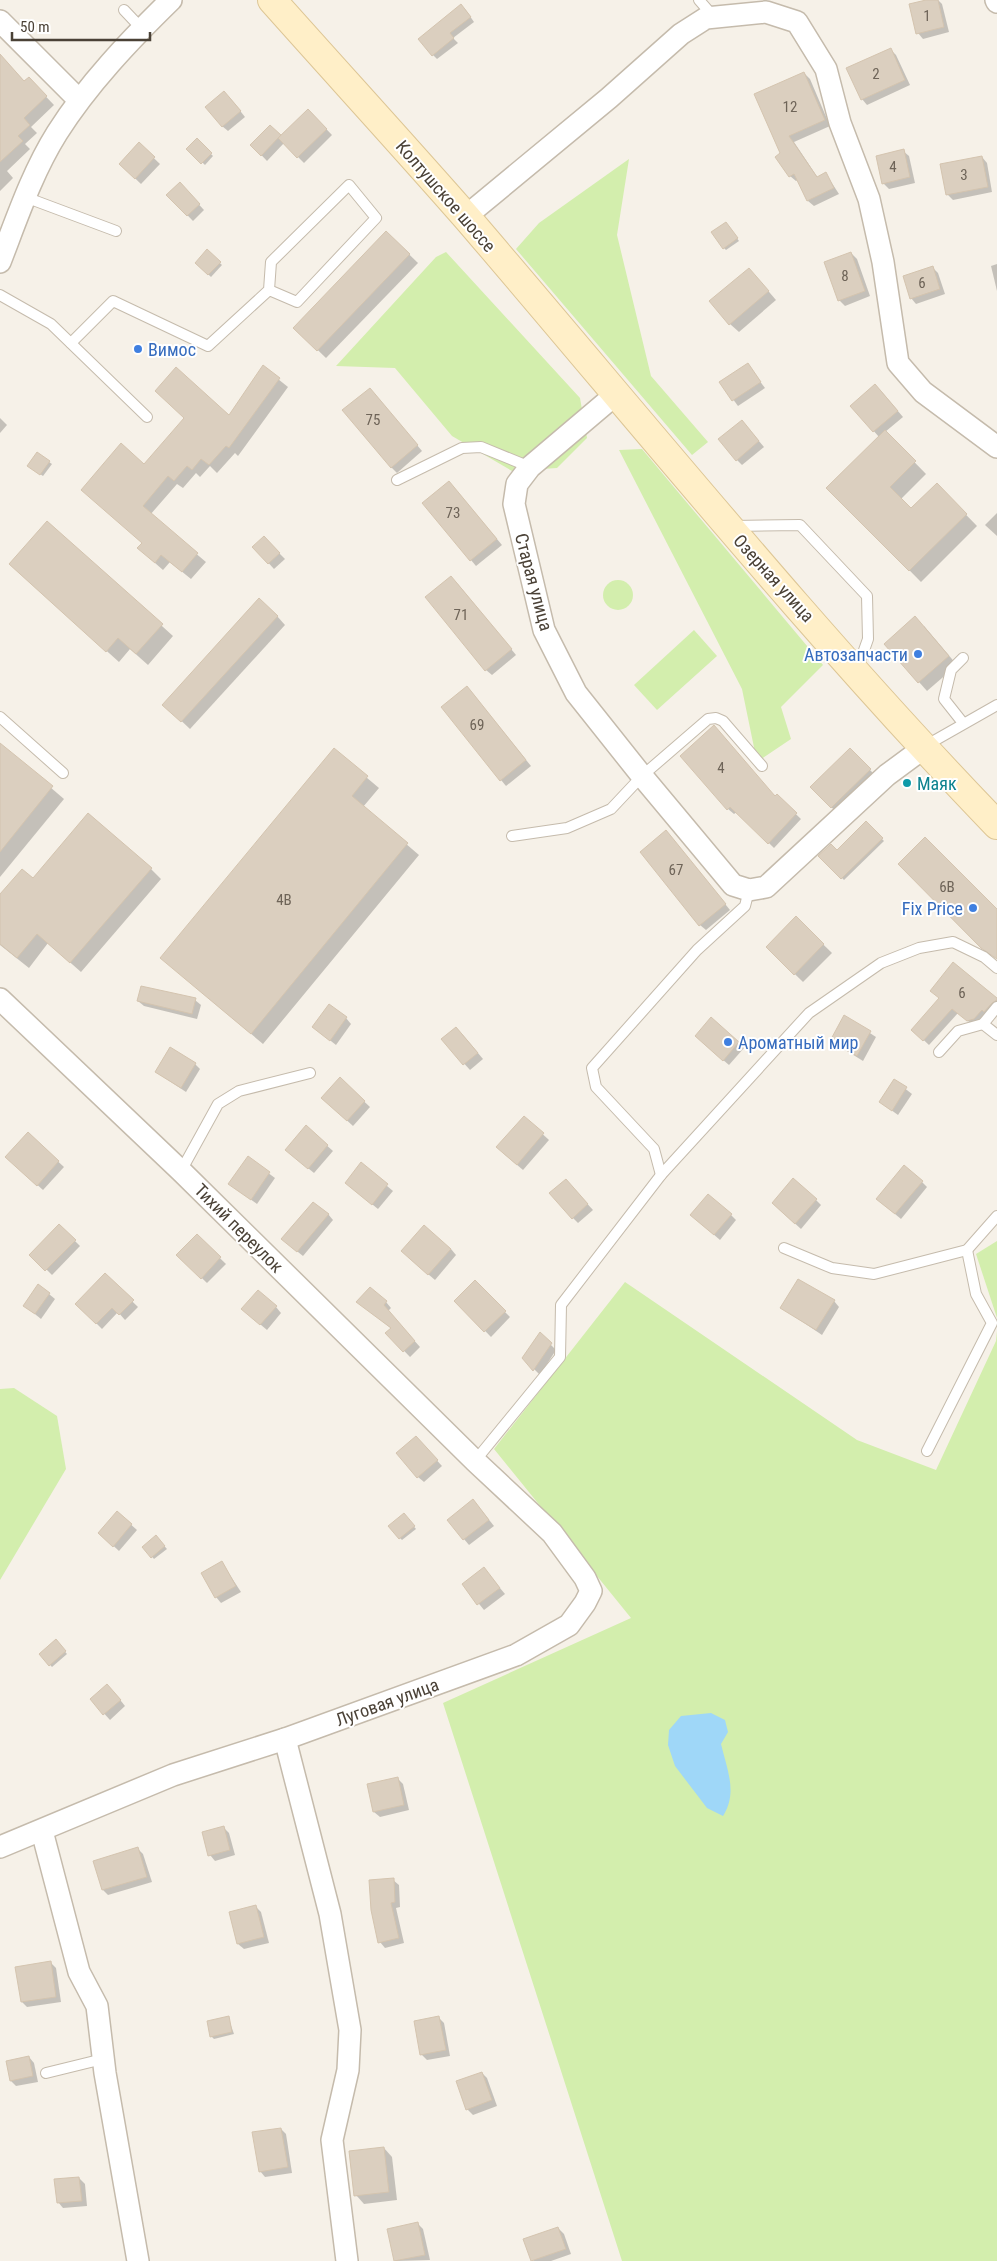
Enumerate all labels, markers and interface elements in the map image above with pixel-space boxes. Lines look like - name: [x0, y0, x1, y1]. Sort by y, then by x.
- house number: 1: [923, 7, 931, 25]
- scale bar: [12, 10, 150, 42]
- text: 50 m: [20, 18, 50, 36]
- house number: 2: [872, 65, 880, 83]
- house number: 12: [783, 98, 797, 116]
- street label: Колтушское шоссе: [392, 136, 500, 256]
- house number: 4: [889, 158, 897, 176]
- house number: 3: [960, 166, 968, 184]
- house number: 8: [841, 267, 849, 285]
- house number: 6: [918, 274, 926, 292]
- place label: Вимос: [148, 339, 196, 360]
- marker: Вимос: [132, 343, 144, 355]
- house number: 75: [366, 411, 380, 429]
- house number: 73: [446, 504, 460, 522]
- street label: Озерная улица: [729, 530, 819, 626]
- street label: Старая улица: [511, 531, 557, 633]
- house number: 71: [454, 606, 468, 624]
- place label: Автозапчасти: [804, 644, 908, 665]
- marker: Автозапчасти: [912, 648, 924, 660]
- house number: 69: [470, 716, 484, 734]
- house number: 4: [717, 759, 725, 777]
- place label: Маяк: [917, 773, 957, 794]
- marker: Маяк: [901, 777, 913, 789]
- house number: 67: [669, 861, 683, 879]
- house number: 6В: [939, 878, 955, 896]
- house number: 4В: [276, 891, 292, 909]
- place label: Fix Price: [902, 898, 963, 919]
- marker: Fix Price: [967, 902, 979, 914]
- house number: 6: [958, 984, 966, 1002]
- place label: Ароматный мир: [738, 1032, 859, 1053]
- marker: Ароматный мир: [722, 1036, 734, 1048]
- street label: Тихий переулок: [190, 1179, 288, 1277]
- street label: Луговая улица: [333, 1674, 441, 1730]

